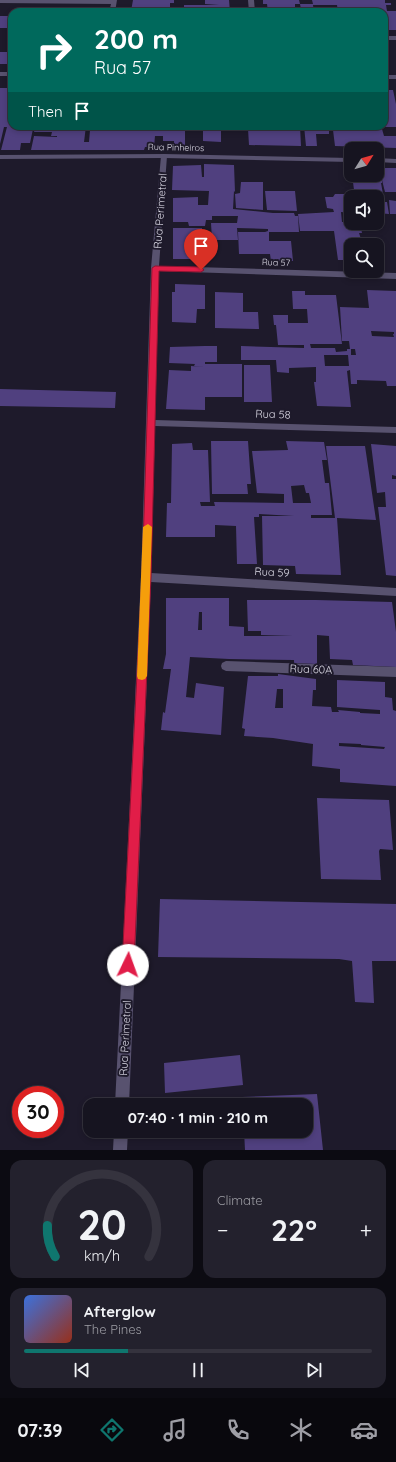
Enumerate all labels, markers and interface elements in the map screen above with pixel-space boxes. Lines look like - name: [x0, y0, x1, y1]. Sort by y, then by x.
- text: 200 m: [94, 21, 178, 56]
- icon: right: [28, 24, 80, 76]
- text: Rua 57: [94, 56, 151, 79]
- icon: arrive: [71, 100, 93, 122]
- text: Then: [28, 102, 63, 121]
- street label: Rua Pinheiros: [148, 141, 204, 153]
- north arrow: [344, 142, 384, 182]
- map controls: [344, 142, 384, 278]
- street label: Rua Perimetral: [150, 173, 170, 249]
- button: sound: [344, 190, 384, 230]
- pin: [184, 229, 218, 270]
- icon: arrive: [190, 235, 212, 257]
- button: search: [344, 238, 384, 278]
- street label: Rua 57: [262, 256, 291, 268]
- street label: Rua 58: [255, 406, 291, 422]
- street label: Rua 59: [254, 564, 290, 580]
- street label: Rua 60A: [289, 661, 333, 677]
- position arrow: [107, 944, 149, 986]
- street label: Rua Perimetral: [116, 1000, 134, 1076]
- speed limit sign: 30: [12, 1086, 64, 1138]
- text: 07:40 · 1 min · 210 m: [128, 1108, 268, 1127]
- text: Climate: [217, 1192, 263, 1208]
- text: 20: [77, 1198, 126, 1250]
- text: 22°: [271, 1211, 317, 1249]
- text: −: [217, 1216, 228, 1244]
- text: +: [360, 1216, 372, 1244]
- text: km/h: [83, 1247, 120, 1265]
- text: Afterglow: [84, 1302, 156, 1321]
- text: The Pines: [84, 1321, 142, 1337]
- icon: previous: [71, 1359, 93, 1381]
- icon: pause: [187, 1359, 209, 1381]
- icon: next: [303, 1359, 325, 1381]
- icon: directions: [98, 1416, 126, 1444]
- icon: music: [161, 1416, 189, 1444]
- icon: phone: [224, 1416, 252, 1444]
- icon: climate: [287, 1416, 315, 1444]
- icon: car: [350, 1416, 378, 1444]
- text: 07:39: [18, 1419, 63, 1442]

